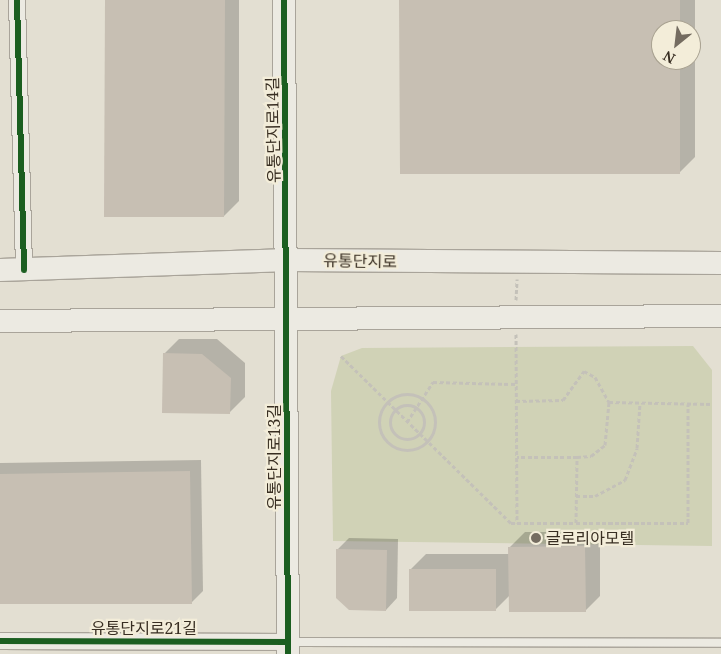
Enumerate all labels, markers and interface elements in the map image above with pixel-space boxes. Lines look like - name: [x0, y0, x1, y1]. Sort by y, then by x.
- north arrow: [651, 20, 701, 70]
- text: N: [660, 47, 678, 69]
- street label: 유통단지로14길: [262, 77, 284, 183]
- street label: 유통단지로: [323, 251, 397, 271]
- street label: 유통단지로13길: [264, 404, 284, 510]
- place label: 글로리아모텔: [546, 528, 634, 548]
- marker: 글로리아모텔: [530, 532, 542, 544]
- street label: 유통단지로21길: [91, 618, 197, 638]

